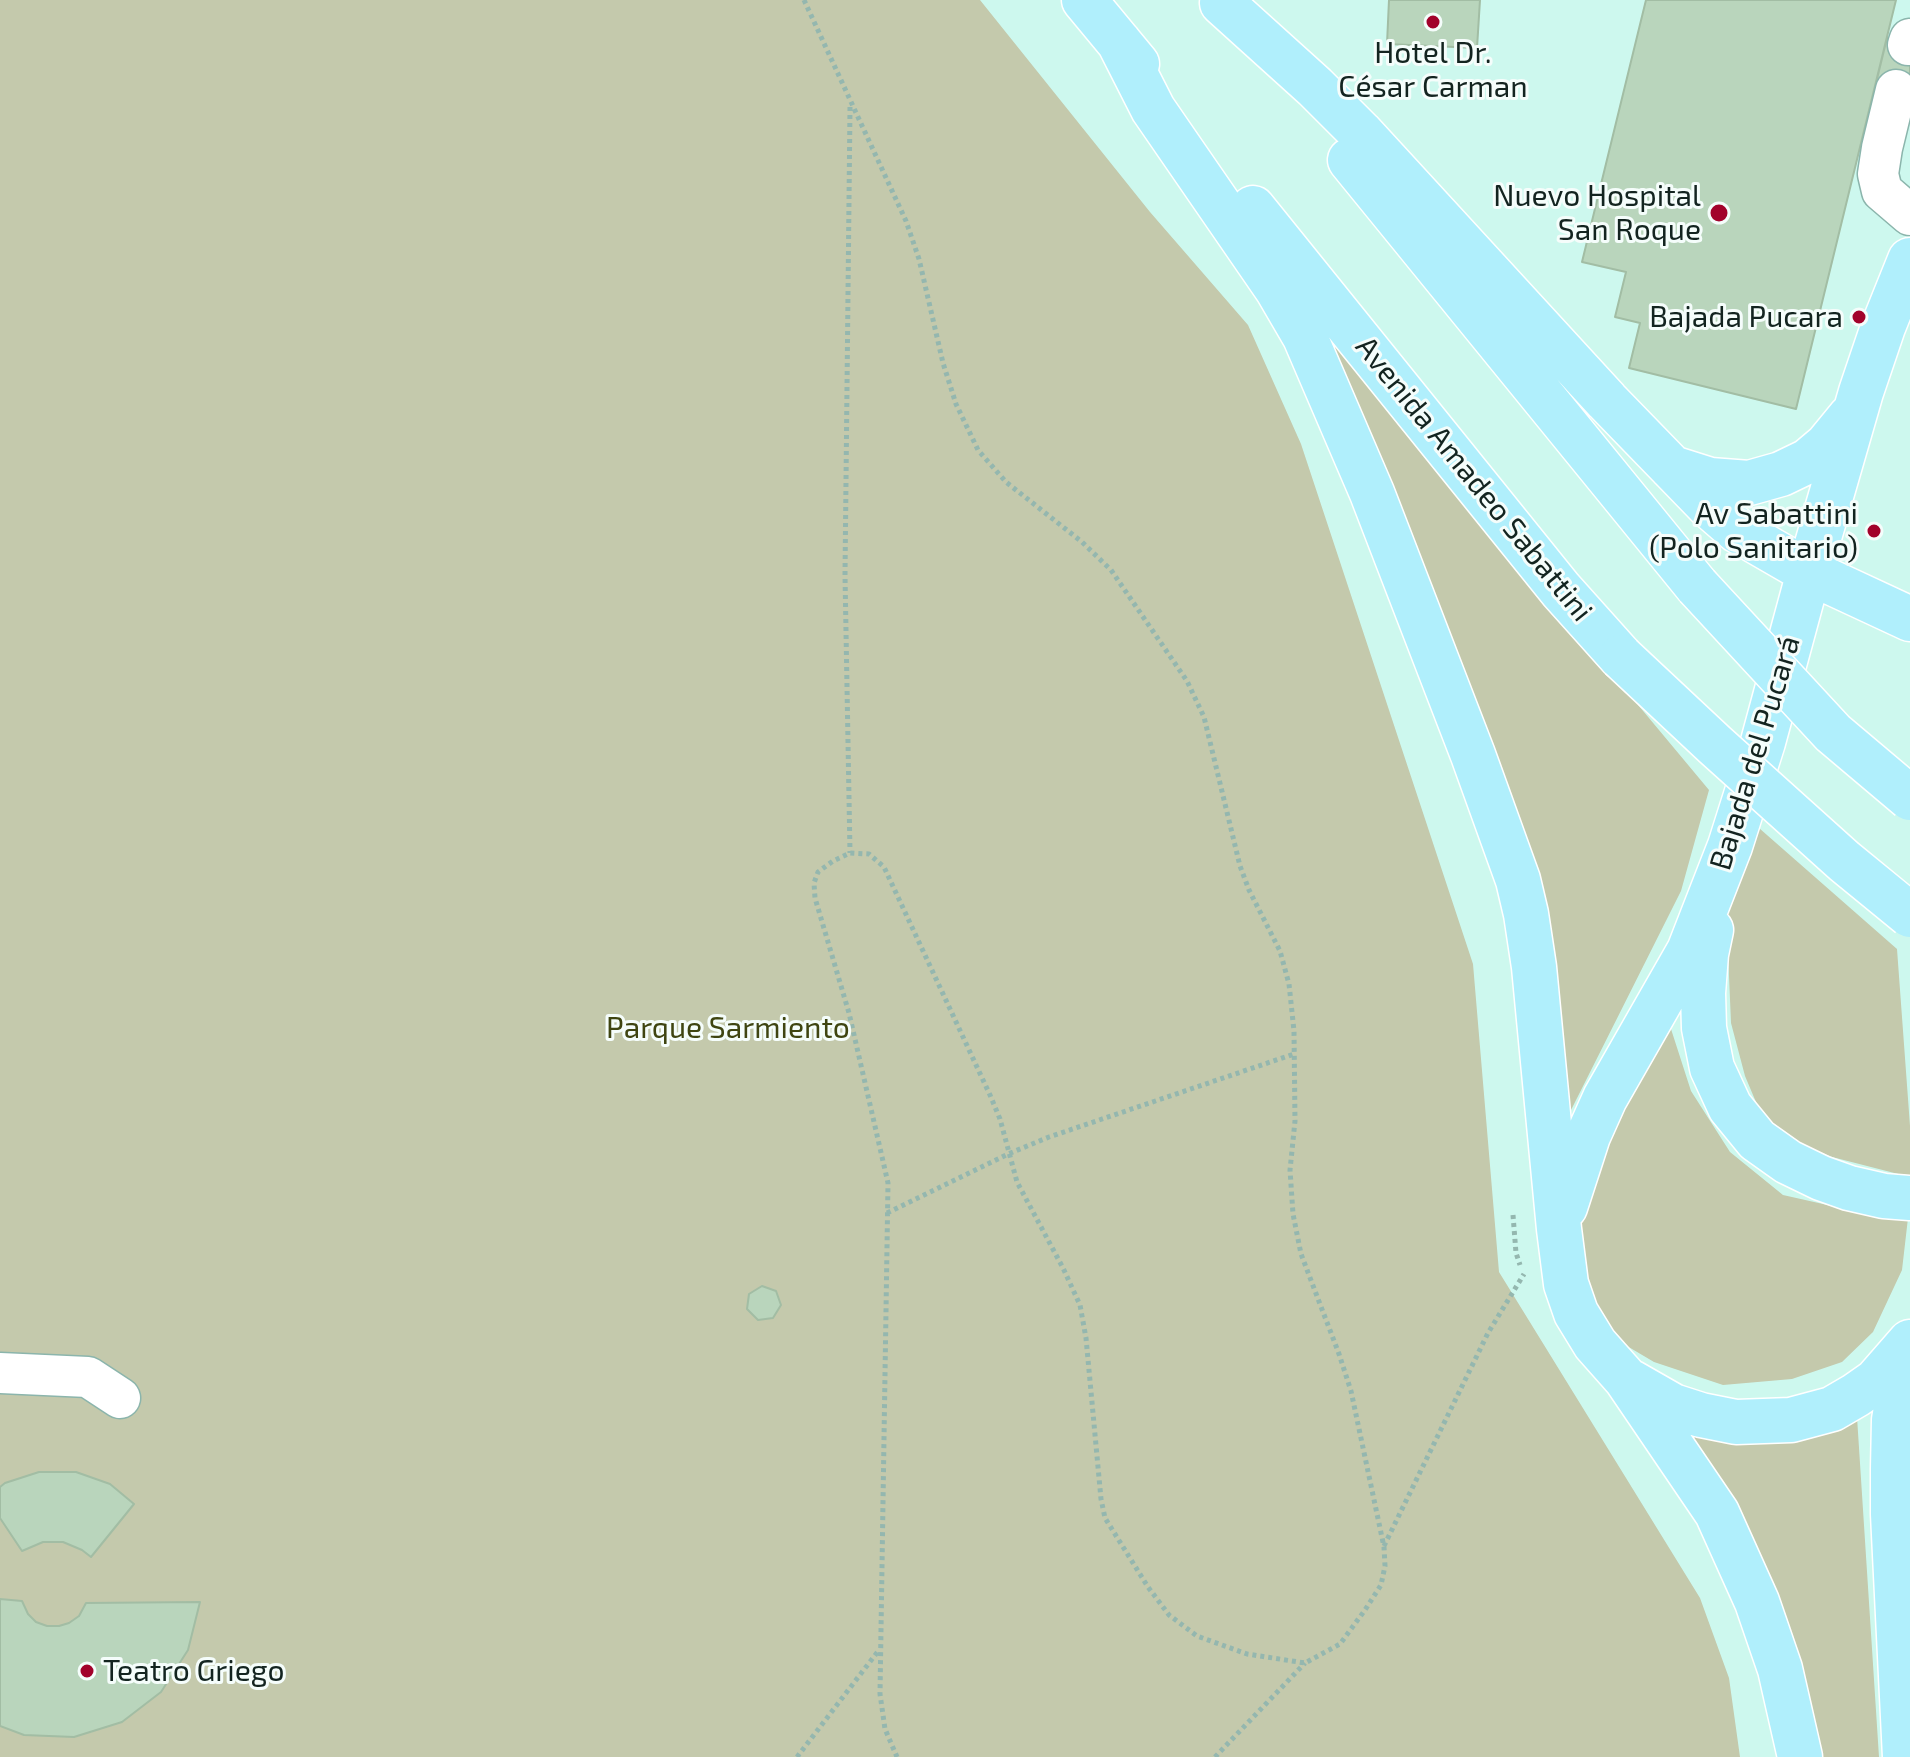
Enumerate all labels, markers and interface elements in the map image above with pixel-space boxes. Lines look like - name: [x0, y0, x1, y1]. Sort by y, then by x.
- marker: Hotel Dr. César Carman: [1424, 13, 1442, 31]
- place label: Hotel Dr. César Carman: [1338, 35, 1528, 106]
- place label: Nuevo Hospital San Roque: [1493, 178, 1701, 248]
- marker: Nuevo Hospital San Roque: [1708, 202, 1730, 224]
- place label: Bajada Pucara: [1649, 299, 1843, 335]
- marker: Bajada Pucara: [1850, 308, 1868, 326]
- street label: Avenida Amadeo Sabattini: [1348, 329, 1600, 629]
- place label: Av Sabattini (Polo Sanitario): [1649, 496, 1858, 566]
- marker: Av Sabattini (Polo Sanitario): [1865, 522, 1883, 540]
- street label: Bajada del Pucará: [1702, 632, 1808, 874]
- park label: Parque Sarmiento: [606, 1010, 850, 1046]
- place label: Teatro Griego: [103, 1653, 285, 1689]
- marker: Teatro Griego: [78, 1662, 96, 1680]

